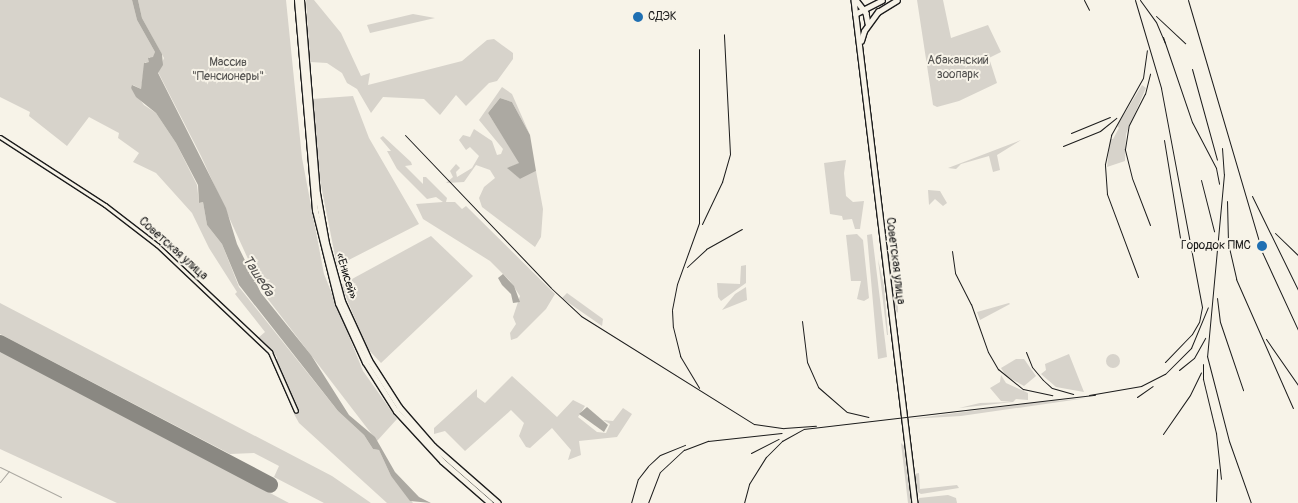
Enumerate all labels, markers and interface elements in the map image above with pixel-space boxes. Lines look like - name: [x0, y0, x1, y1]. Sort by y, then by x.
- place label: СДЭК: [648, 10, 677, 24]
- marker: СДЭК: [632, 11, 644, 23]
- park label: Абаканский зоопарк: [927, 54, 989, 82]
- park label: Массив "Пенсионеры": [192, 56, 264, 84]
- street label: Советская улица: [136, 214, 210, 284]
- street label: Советская улица: [883, 217, 907, 305]
- place label: Городок ПМС: [1181, 239, 1251, 253]
- marker: Городок ПМС: [1255, 239, 1269, 253]
- street label: «Енисей»: [332, 251, 360, 301]
- water label: Ташеба: [239, 252, 277, 300]

